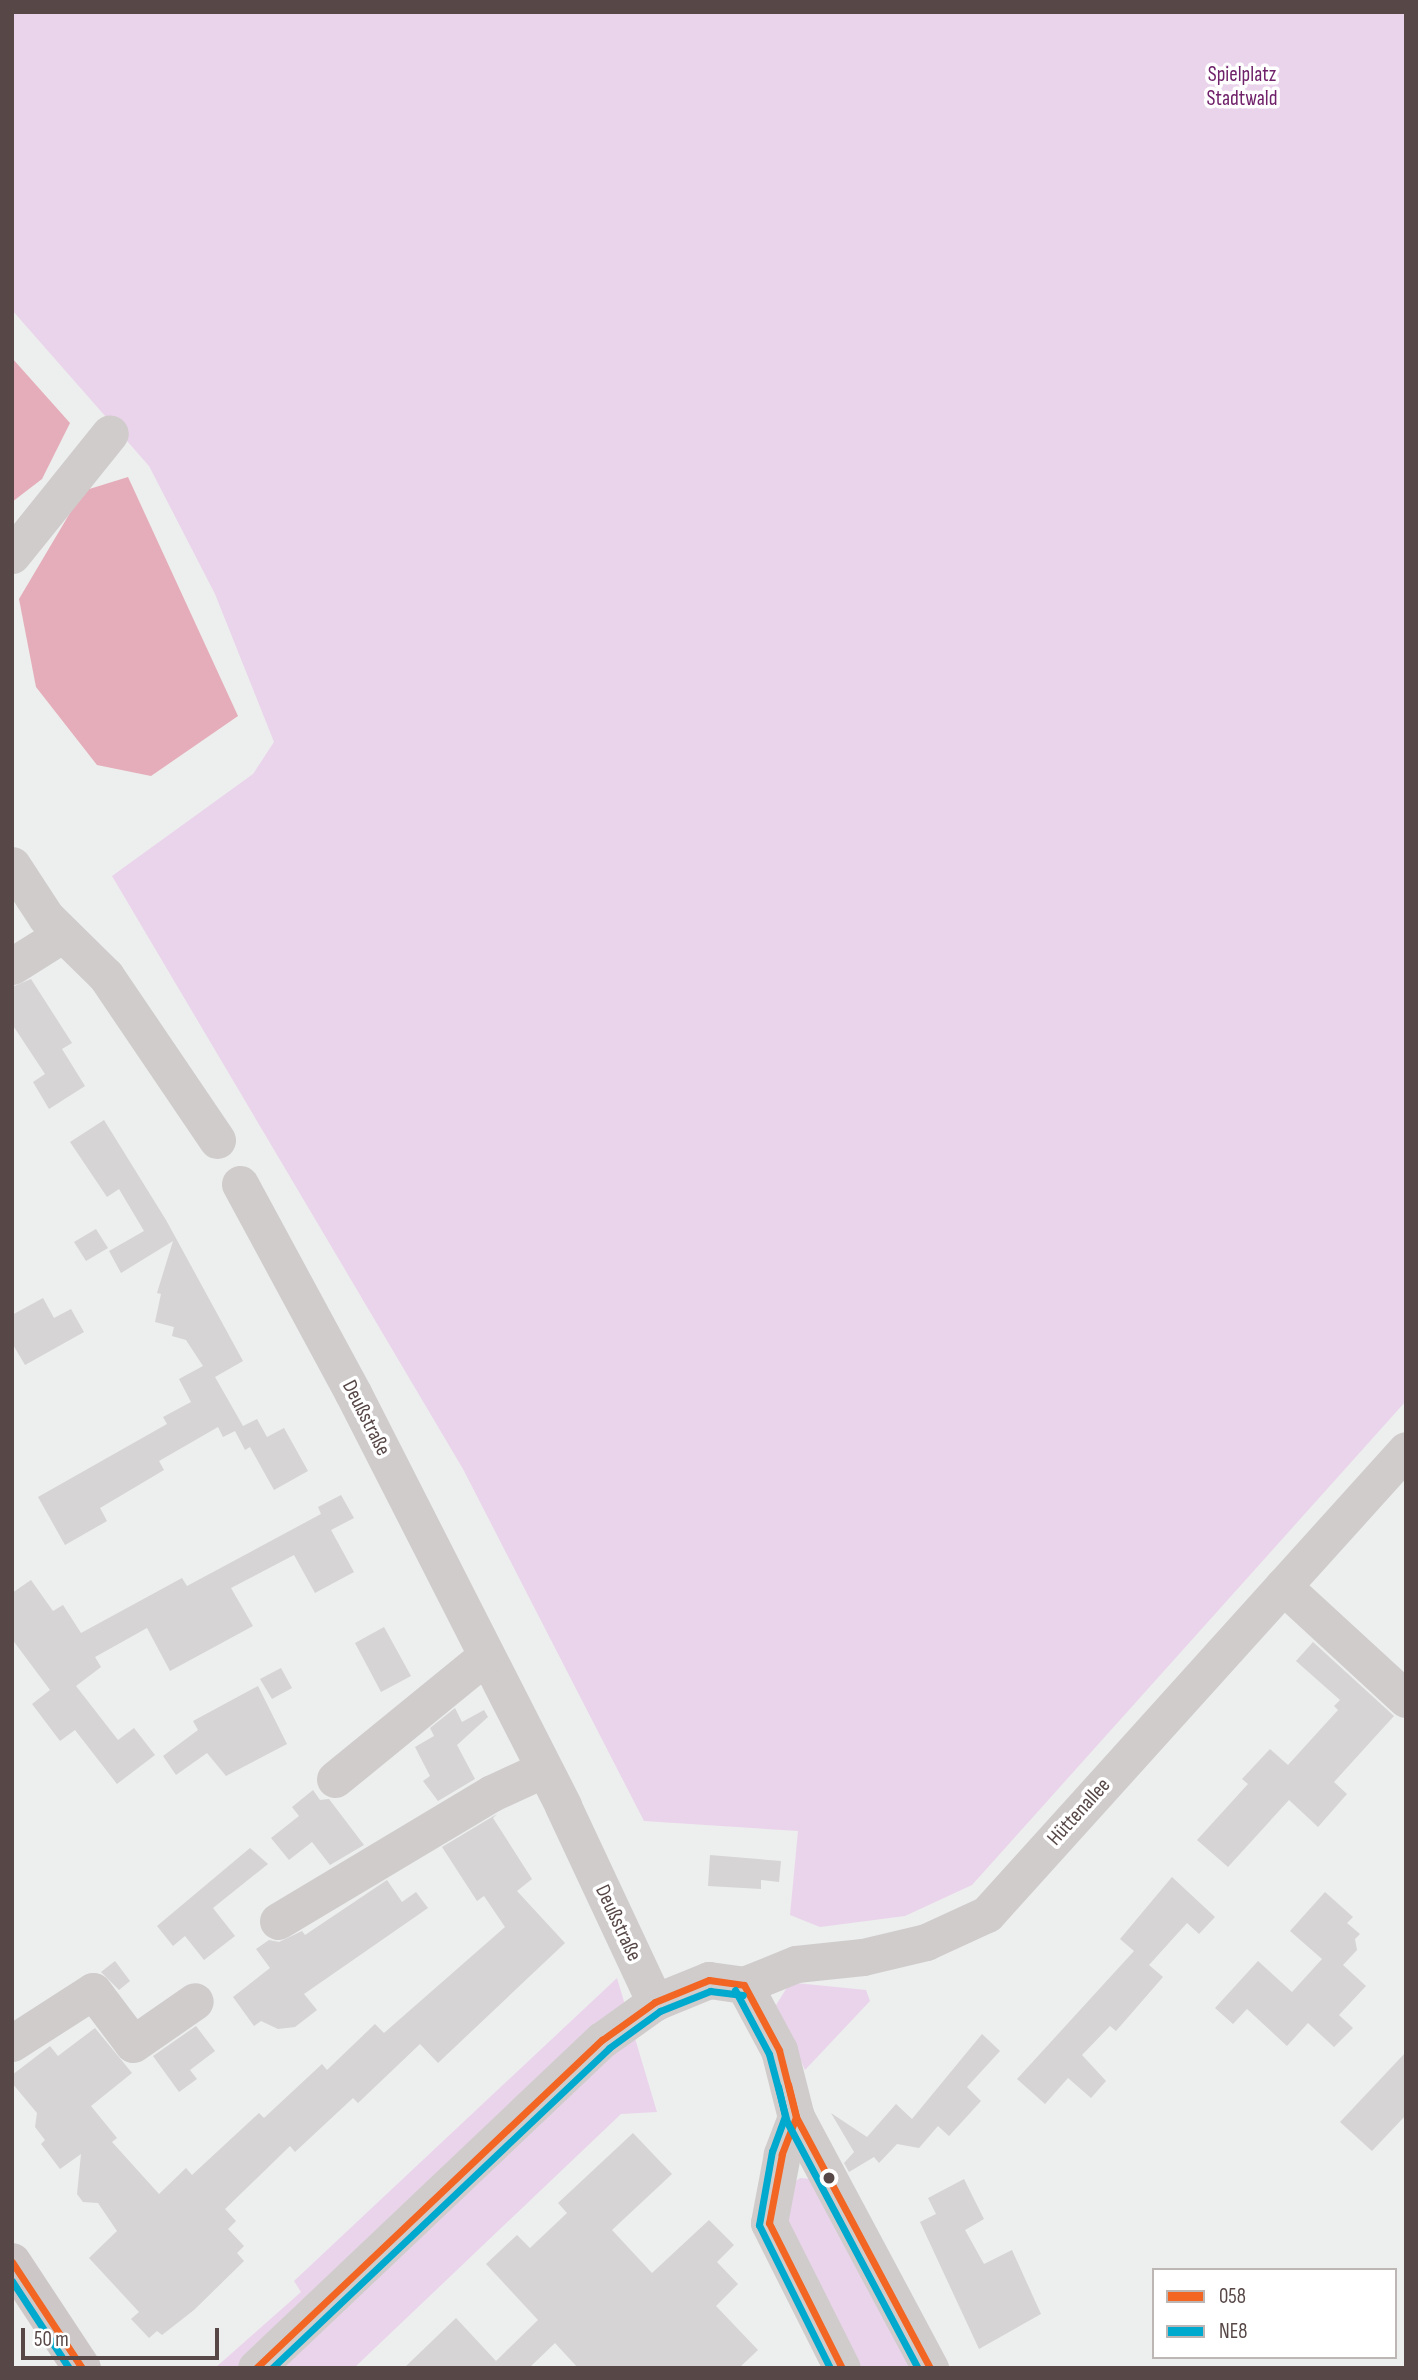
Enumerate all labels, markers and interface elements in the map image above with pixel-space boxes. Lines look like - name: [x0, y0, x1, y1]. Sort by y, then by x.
- park label: Spielplatz Stadtwald: [1207, 62, 1277, 112]
- street label: Deußstraße: [336, 1376, 396, 1460]
- street label: Hüttenallee: [1042, 1773, 1116, 1851]
- street label: Deußstraße: [589, 1881, 647, 1965]
- unlabelled marker: [822, 2171, 836, 2185]
- legend: [1152, 2268, 1397, 2359]
- text: 058: [1219, 2284, 1246, 2309]
- scale bar: [24, 2314, 222, 2358]
- text: NE8: [1219, 2319, 1248, 2344]
- text: 50 m: [34, 2327, 69, 2352]

